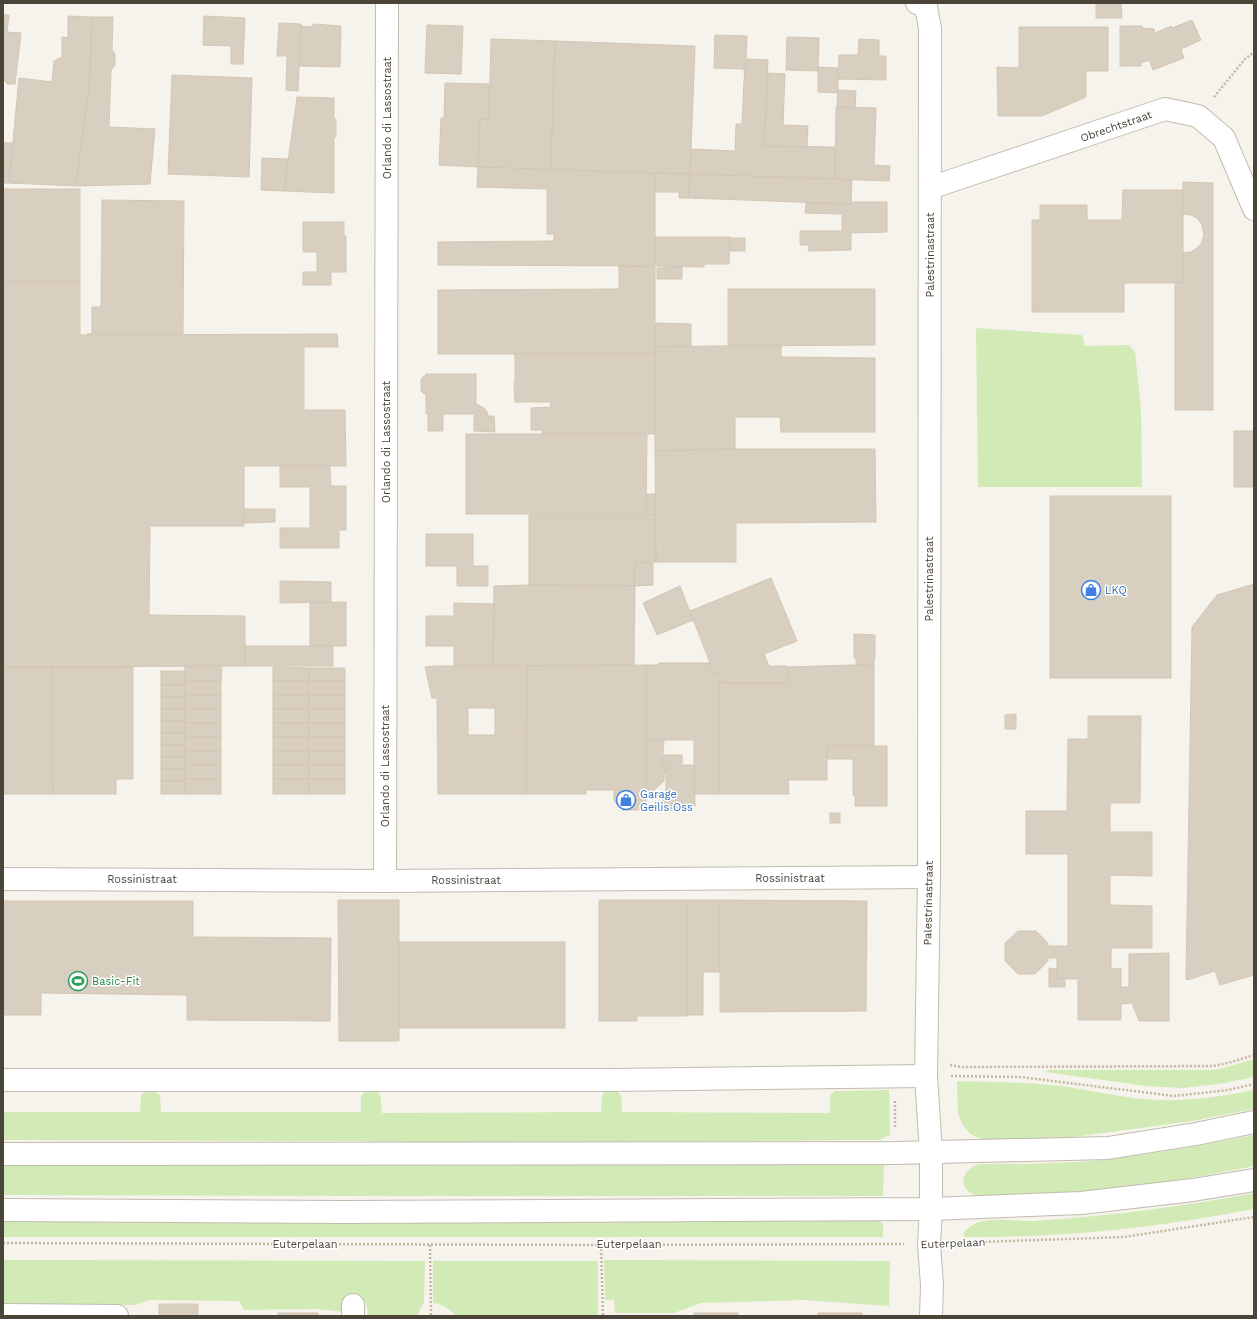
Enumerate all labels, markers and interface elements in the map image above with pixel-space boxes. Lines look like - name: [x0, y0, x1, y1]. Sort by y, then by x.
- street label: Orlando di Lassostraat: [381, 56, 394, 179]
- street label: Obrechtstraat: [1079, 108, 1154, 145]
- street label: Palestrinastraat: [924, 212, 937, 298]
- street label: Orlando di Lassostraat: [380, 380, 393, 503]
- street label: Palestrinastraat: [923, 536, 936, 622]
- shop icon: LKQ: [1080, 579, 1102, 601]
- place label: LKQ: [1105, 584, 1127, 597]
- street label: Orlando di Lassostraat: [379, 704, 392, 827]
- place label: Garage Geilis Oss: [640, 788, 693, 814]
- shop icon: Garage Geilis Oss: [615, 789, 637, 811]
- street label: Palestrinastraat: [921, 860, 936, 946]
- street label: Rossinistraat: [755, 872, 825, 885]
- street label: Rossinistraat: [107, 873, 177, 886]
- street label: Rossinistraat: [431, 874, 501, 887]
- sports icon: Basic-Fit: [67, 970, 89, 992]
- place label: Basic-Fit: [92, 975, 140, 988]
- street label: Euterpelaan: [920, 1236, 986, 1251]
- street label: Euterpelaan: [273, 1238, 337, 1251]
- street label: Euterpelaan: [597, 1238, 661, 1251]

